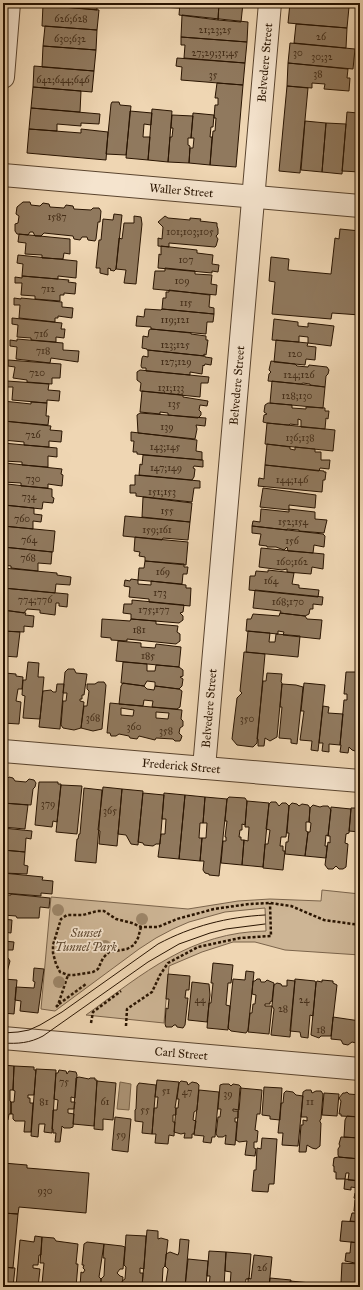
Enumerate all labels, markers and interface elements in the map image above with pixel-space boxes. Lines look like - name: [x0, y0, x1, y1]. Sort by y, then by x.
- house number: 626;628: [54, 13, 88, 25]
- street label: Belvedere Street: [254, 22, 275, 103]
- house number: 21;23;25: [199, 24, 232, 36]
- house number: 26: [316, 31, 327, 43]
- house number: 630;632: [54, 33, 86, 45]
- house number: 27;29;31;45: [192, 47, 239, 59]
- house number: 30: [293, 47, 303, 59]
- house number: 30;32: [311, 51, 333, 63]
- house number: 38: [313, 68, 323, 80]
- house number: 35: [209, 69, 218, 81]
- house number: 642;644;646: [36, 74, 91, 86]
- street label: Waller Street: [149, 181, 215, 200]
- house number: 1587: [47, 211, 67, 223]
- house number: 101;103;105: [166, 226, 214, 238]
- house number: 107: [178, 254, 194, 266]
- house number: 109: [174, 275, 190, 287]
- house number: 712: [41, 283, 55, 295]
- house number: 115: [180, 297, 193, 309]
- house number: 119;121: [161, 314, 189, 326]
- house number: 716: [34, 328, 49, 340]
- house number: 123;125: [160, 339, 190, 351]
- street label: Belvedere Street: [227, 344, 247, 426]
- house number: 718: [36, 345, 50, 357]
- house number: 120: [288, 348, 303, 360]
- house number: 127;129: [160, 356, 192, 368]
- house number: 720: [29, 367, 45, 379]
- house number: 124;126: [283, 369, 316, 381]
- house number: 131;133: [158, 382, 184, 394]
- house number: 128;130: [282, 390, 313, 402]
- house number: 135: [168, 398, 181, 410]
- house number: 139: [160, 421, 174, 433]
- house number: 726: [25, 429, 42, 441]
- house number: 136;138: [285, 432, 315, 444]
- house number: 143;145: [150, 441, 181, 453]
- house number: 147;149: [150, 462, 182, 474]
- house number: 730: [25, 473, 41, 485]
- house number: 144;146: [276, 474, 309, 486]
- house number: 151;153: [148, 486, 176, 498]
- house number: 734: [22, 491, 37, 503]
- house number: 155: [160, 505, 174, 517]
- house number: 760: [14, 513, 30, 525]
- house number: 152;154: [278, 516, 308, 528]
- house number: 159;161: [142, 524, 172, 536]
- house number: 764: [21, 534, 37, 546]
- house number: 156: [285, 535, 300, 547]
- house number: 768: [20, 552, 36, 564]
- house number: 160;162: [276, 556, 308, 568]
- house number: 169: [156, 566, 170, 578]
- house number: 164: [264, 575, 279, 587]
- house number: 173: [153, 587, 167, 599]
- house number: 774;776: [18, 594, 53, 606]
- house number: 168;170: [272, 596, 304, 608]
- house number: 175;177: [138, 604, 170, 616]
- house number: 181: [132, 624, 146, 636]
- house number: 185: [141, 650, 155, 662]
- street label: Belvedere Street: [199, 667, 220, 748]
- house number: 368: [86, 712, 100, 724]
- house number: 350: [240, 713, 254, 725]
- house number: 360: [127, 721, 142, 733]
- house number: 358: [159, 725, 173, 737]
- street label: Frederick Street: [141, 756, 222, 776]
- house number: 379: [41, 798, 55, 810]
- house number: 365: [103, 805, 117, 817]
- park label: Sunset Tunnel Park: [55, 926, 118, 954]
- house number: 44: [194, 994, 206, 1006]
- house number: 24: [299, 994, 310, 1006]
- house number: 28: [278, 1003, 288, 1015]
- house number: 18: [316, 1024, 326, 1036]
- street label: Carl Street: [154, 1044, 209, 1063]
- house number: 75: [59, 1076, 69, 1088]
- house number: 51: [162, 1085, 170, 1097]
- house number: 47: [182, 1086, 192, 1098]
- house number: 39: [223, 1088, 233, 1100]
- house number: 81: [39, 1096, 49, 1108]
- house number: 61: [100, 1096, 110, 1108]
- house number: 11: [306, 1096, 314, 1108]
- house number: 55: [140, 1104, 150, 1116]
- house number: 59: [116, 1129, 126, 1141]
- house number: 930: [37, 1185, 53, 1197]
- house number: 26: [257, 1262, 268, 1274]

